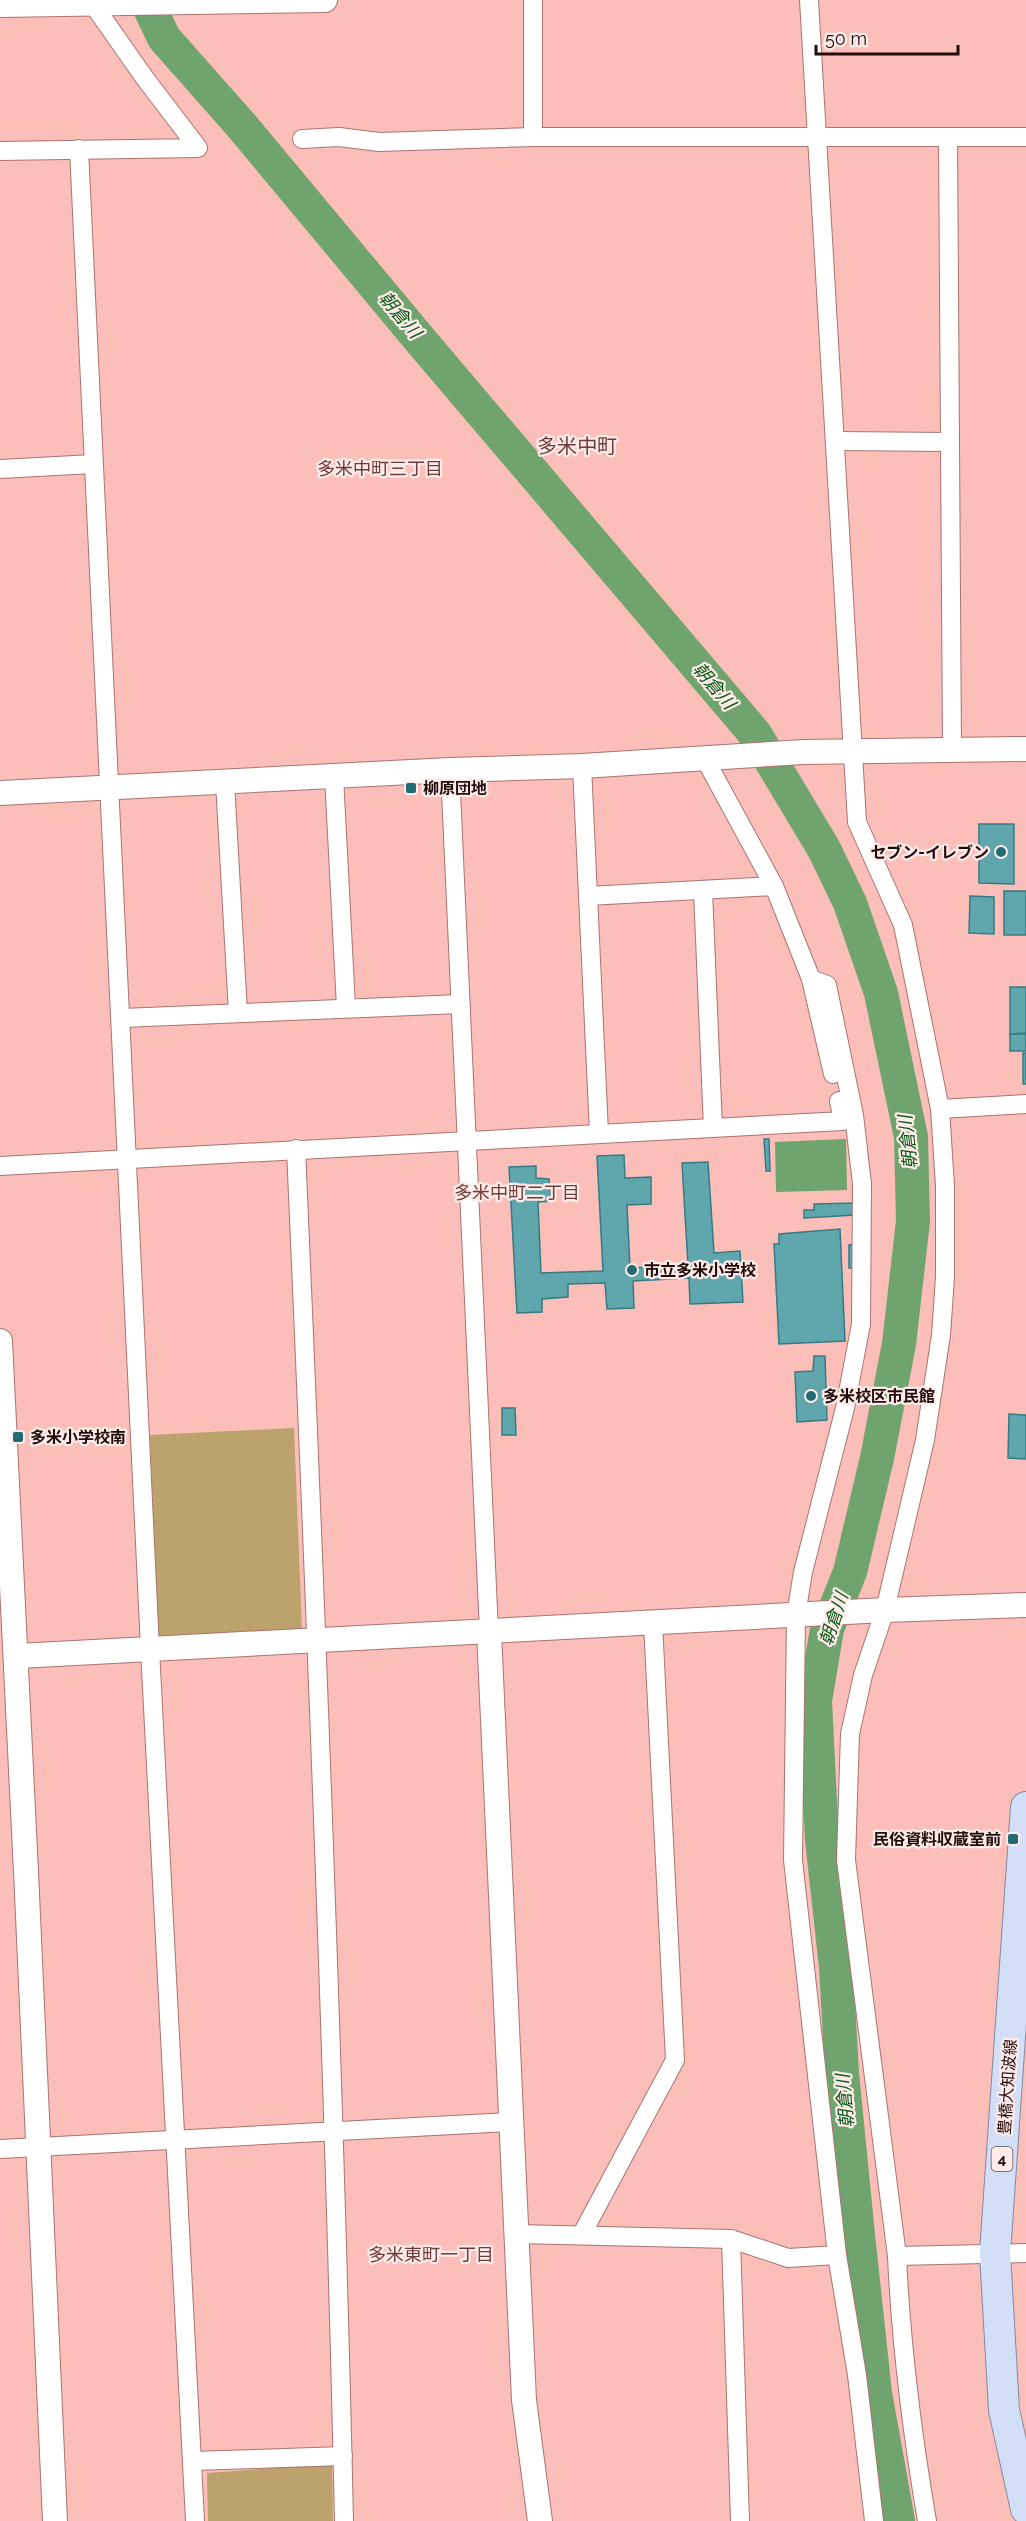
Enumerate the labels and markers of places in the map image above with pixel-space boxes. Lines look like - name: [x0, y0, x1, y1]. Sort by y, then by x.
- place label: 柳原団地: [423, 779, 487, 798]
- marker: 柳原団地: [404, 781, 418, 795]
- place label: セブン-イレブン: [870, 843, 989, 862]
- marker: セブン-イレブン: [994, 845, 1008, 859]
- place label: 市立多米小学校: [644, 1261, 756, 1280]
- marker: 市立多米小学校: [625, 1263, 639, 1277]
- place label: 多米校区市民館: [823, 1387, 935, 1406]
- marker: 多米校区市民館: [804, 1389, 818, 1403]
- place label: 多米小学校南: [30, 1428, 126, 1447]
- marker: 多米小学校南: [11, 1430, 25, 1444]
- place label: 民俗資料収蔵室前: [873, 1830, 1001, 1849]
- marker: 民俗資料収蔵室前: [1006, 1832, 1020, 1846]

